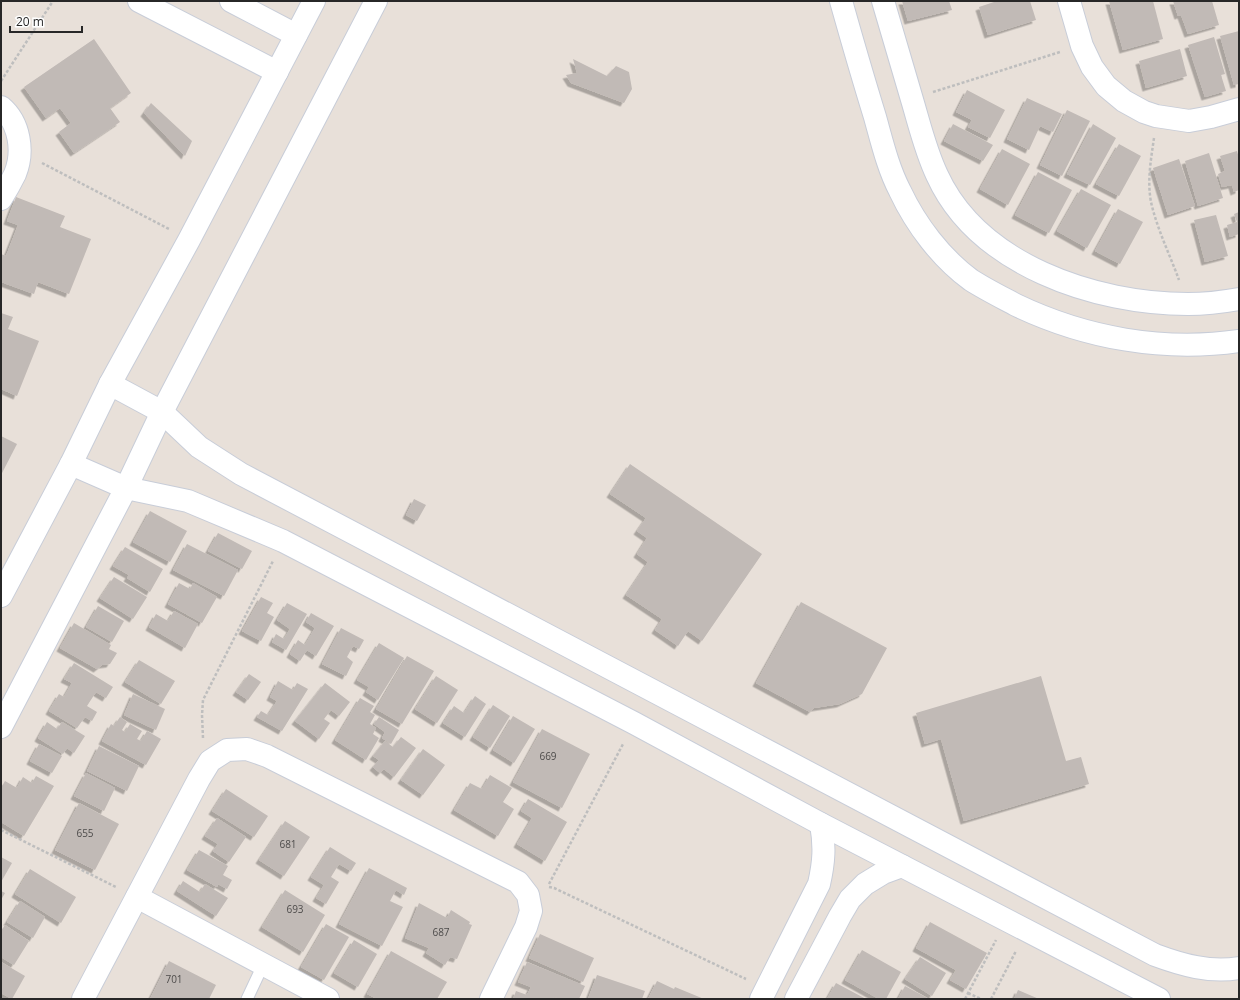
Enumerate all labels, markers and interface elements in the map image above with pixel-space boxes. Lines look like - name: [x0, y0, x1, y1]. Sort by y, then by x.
- scale bar: [10, 8, 82, 34]
- text: 20 m: [16, 13, 44, 30]
- house number: 669: [539, 749, 557, 763]
- house number: 655: [76, 826, 94, 840]
- house number: 681: [279, 837, 297, 851]
- house number: 693: [286, 902, 304, 916]
- house number: 687: [432, 925, 450, 939]
- house number: 701: [165, 972, 183, 986]

